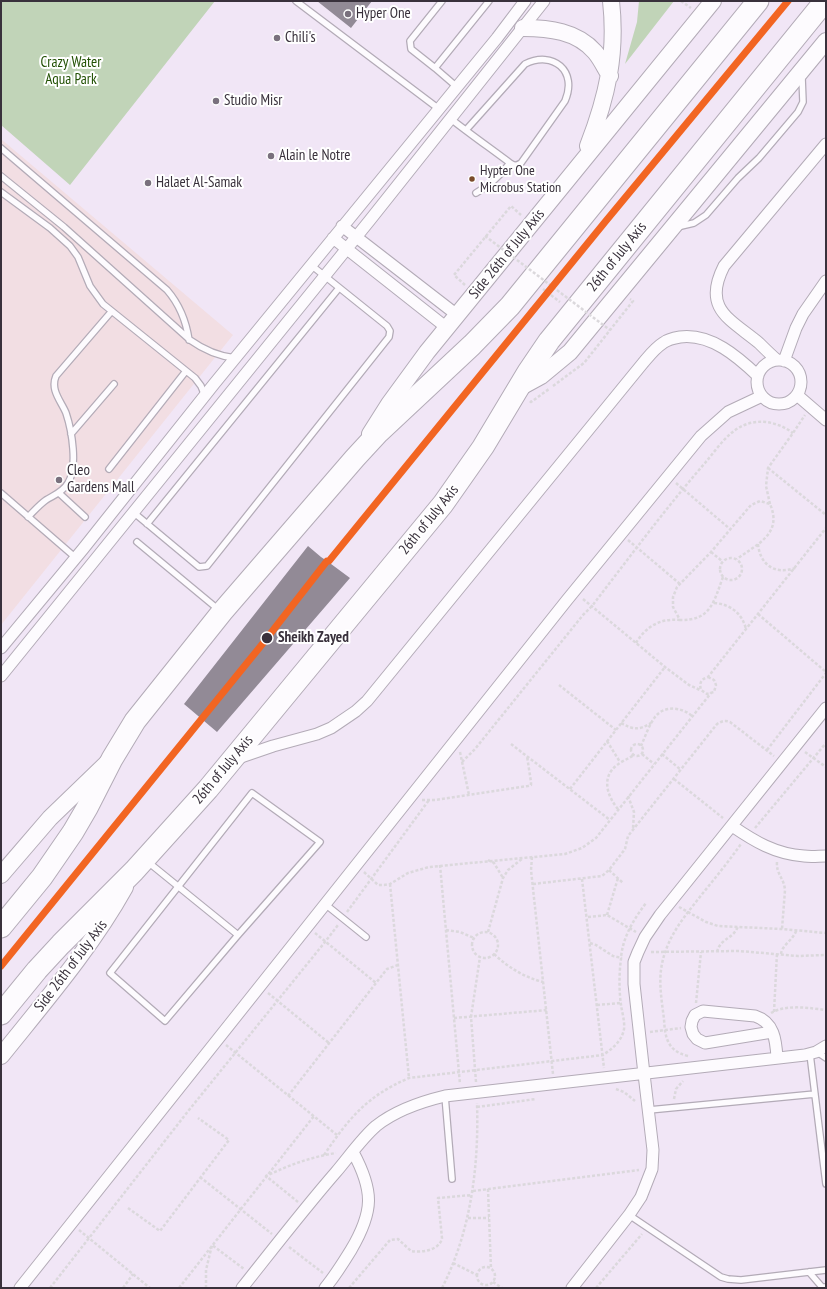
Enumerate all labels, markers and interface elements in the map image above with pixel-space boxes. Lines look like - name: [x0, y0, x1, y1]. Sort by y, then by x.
- place label: Hyper One: [356, 5, 411, 23]
- marker: Hyper One: [343, 9, 353, 19]
- place label: Chili's: [285, 29, 315, 47]
- marker: Chili's: [272, 33, 282, 43]
- park label: Crazy Water Aqua Park: [41, 54, 101, 89]
- place label: Studio Misr: [224, 92, 282, 110]
- marker: Studio Misr: [211, 96, 221, 106]
- place label: Alain le Notre: [279, 147, 350, 165]
- marker: Alain le Notre: [266, 151, 276, 161]
- place label: Hypter One Microbus Station: [480, 163, 561, 196]
- place label: Halaet Al-Samak: [156, 174, 242, 192]
- marker: Hypter One Microbus Station: [467, 174, 477, 184]
- marker: Halaet Al-Samak: [143, 178, 153, 188]
- street label: Side 26th of July Axis: [465, 206, 549, 302]
- street label: 26th of July Axis: [583, 219, 651, 295]
- place label: Cleo Gardens Mall: [67, 462, 135, 497]
- marker: Cleo Gardens Mall: [54, 475, 64, 485]
- street label: 26th of July Axis: [395, 482, 463, 558]
- place label: Sheikh Zayed: [278, 629, 349, 647]
- marker: Sheikh Zayed: [260, 631, 274, 645]
- street label: 26th of July Axis: [189, 732, 257, 808]
- street label: Side 26th of July Axis: [31, 917, 111, 1015]

